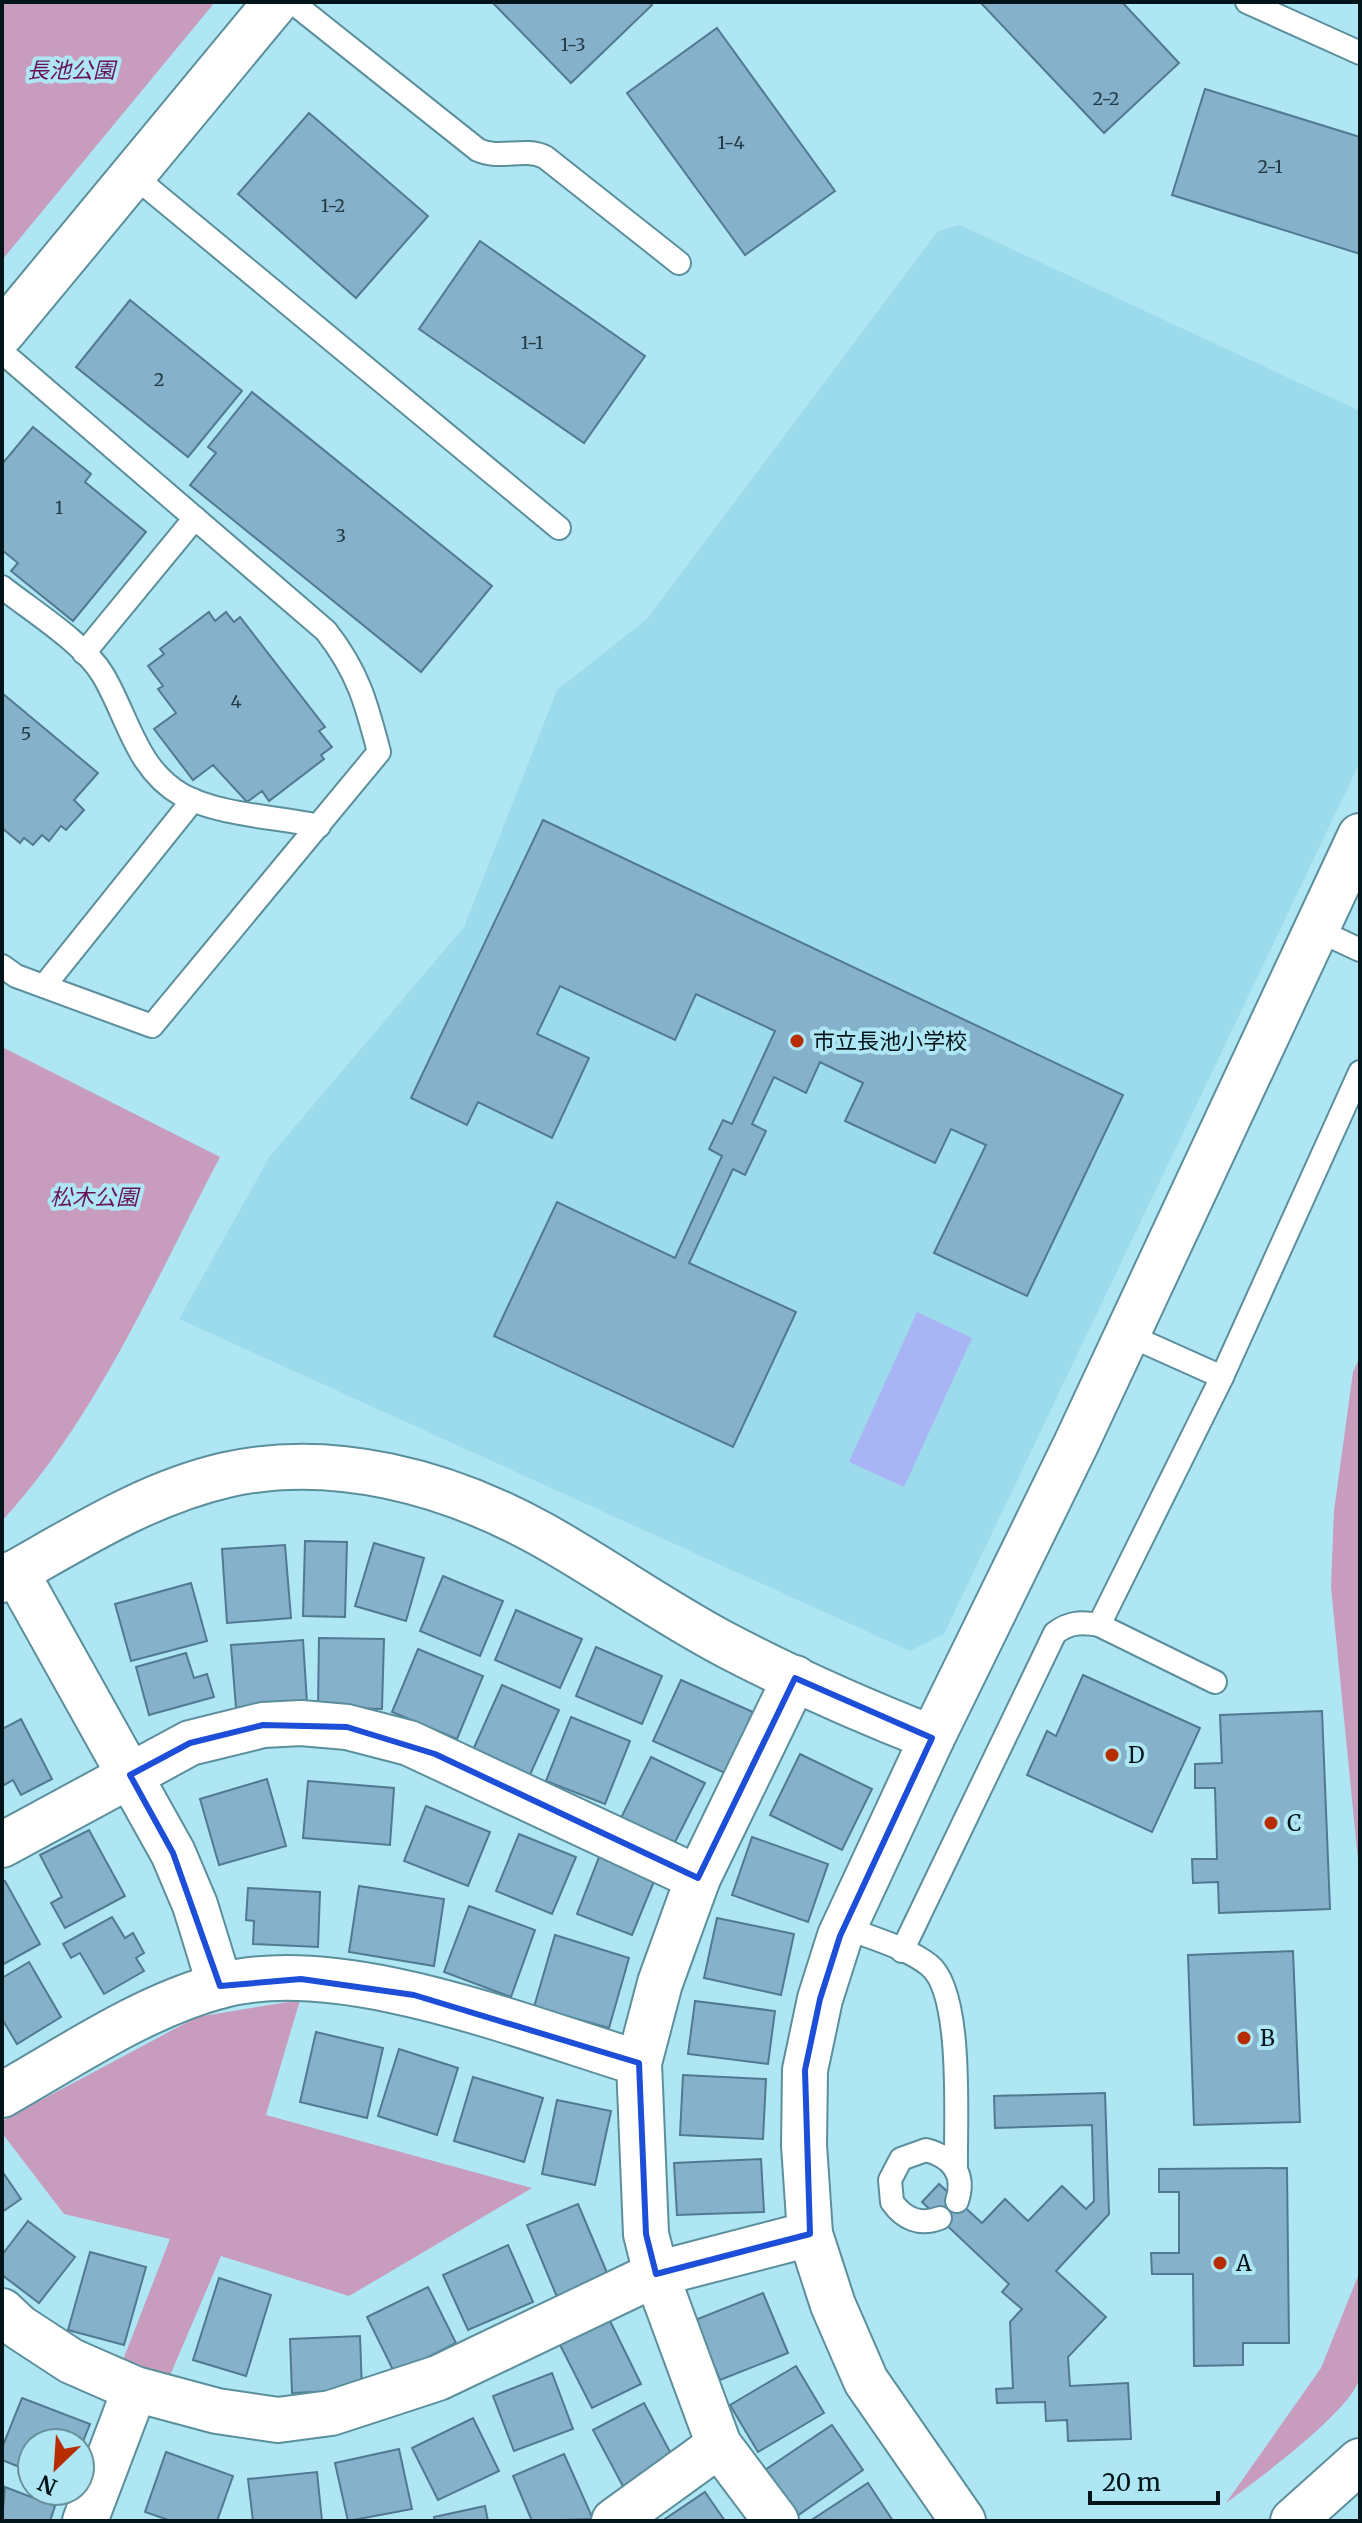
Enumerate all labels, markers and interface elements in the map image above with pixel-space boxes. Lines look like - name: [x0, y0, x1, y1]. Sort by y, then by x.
- house number: 1-3: [560, 33, 586, 56]
- park label: 長池公園: [27, 56, 118, 84]
- house number: 2-2: [1093, 87, 1119, 110]
- house number: 1-4: [717, 131, 745, 154]
- house number: 2-1: [1257, 155, 1283, 178]
- house number: 1-2: [321, 194, 345, 217]
- house number: 1-1: [521, 331, 543, 354]
- house number: 2: [154, 368, 164, 391]
- house number: 1: [55, 496, 63, 519]
- house number: 3: [336, 524, 346, 547]
- house number: 4: [230, 690, 242, 713]
- house number: 5: [21, 722, 31, 745]
- place label: 市立長池小学校: [813, 1027, 967, 1055]
- marker: 市立長池小学校: [788, 1032, 806, 1050]
- park label: 松木公園: [50, 1183, 141, 1211]
- place label: D: [1128, 1741, 1145, 1769]
- marker: D: [1103, 1746, 1121, 1764]
- place label: C: [1287, 1809, 1301, 1837]
- marker: C: [1262, 1814, 1280, 1832]
- place label: B: [1260, 2024, 1275, 2052]
- marker: B: [1235, 2029, 1253, 2047]
- place label: A: [1235, 2249, 1252, 2277]
- marker: A: [1211, 2254, 1229, 2272]
- north arrow: [16, 2427, 96, 2507]
- scale bar: [1090, 2455, 1218, 2505]
- text: 20 m: [1102, 2467, 1161, 2498]
- text: N: [33, 2469, 61, 2501]

